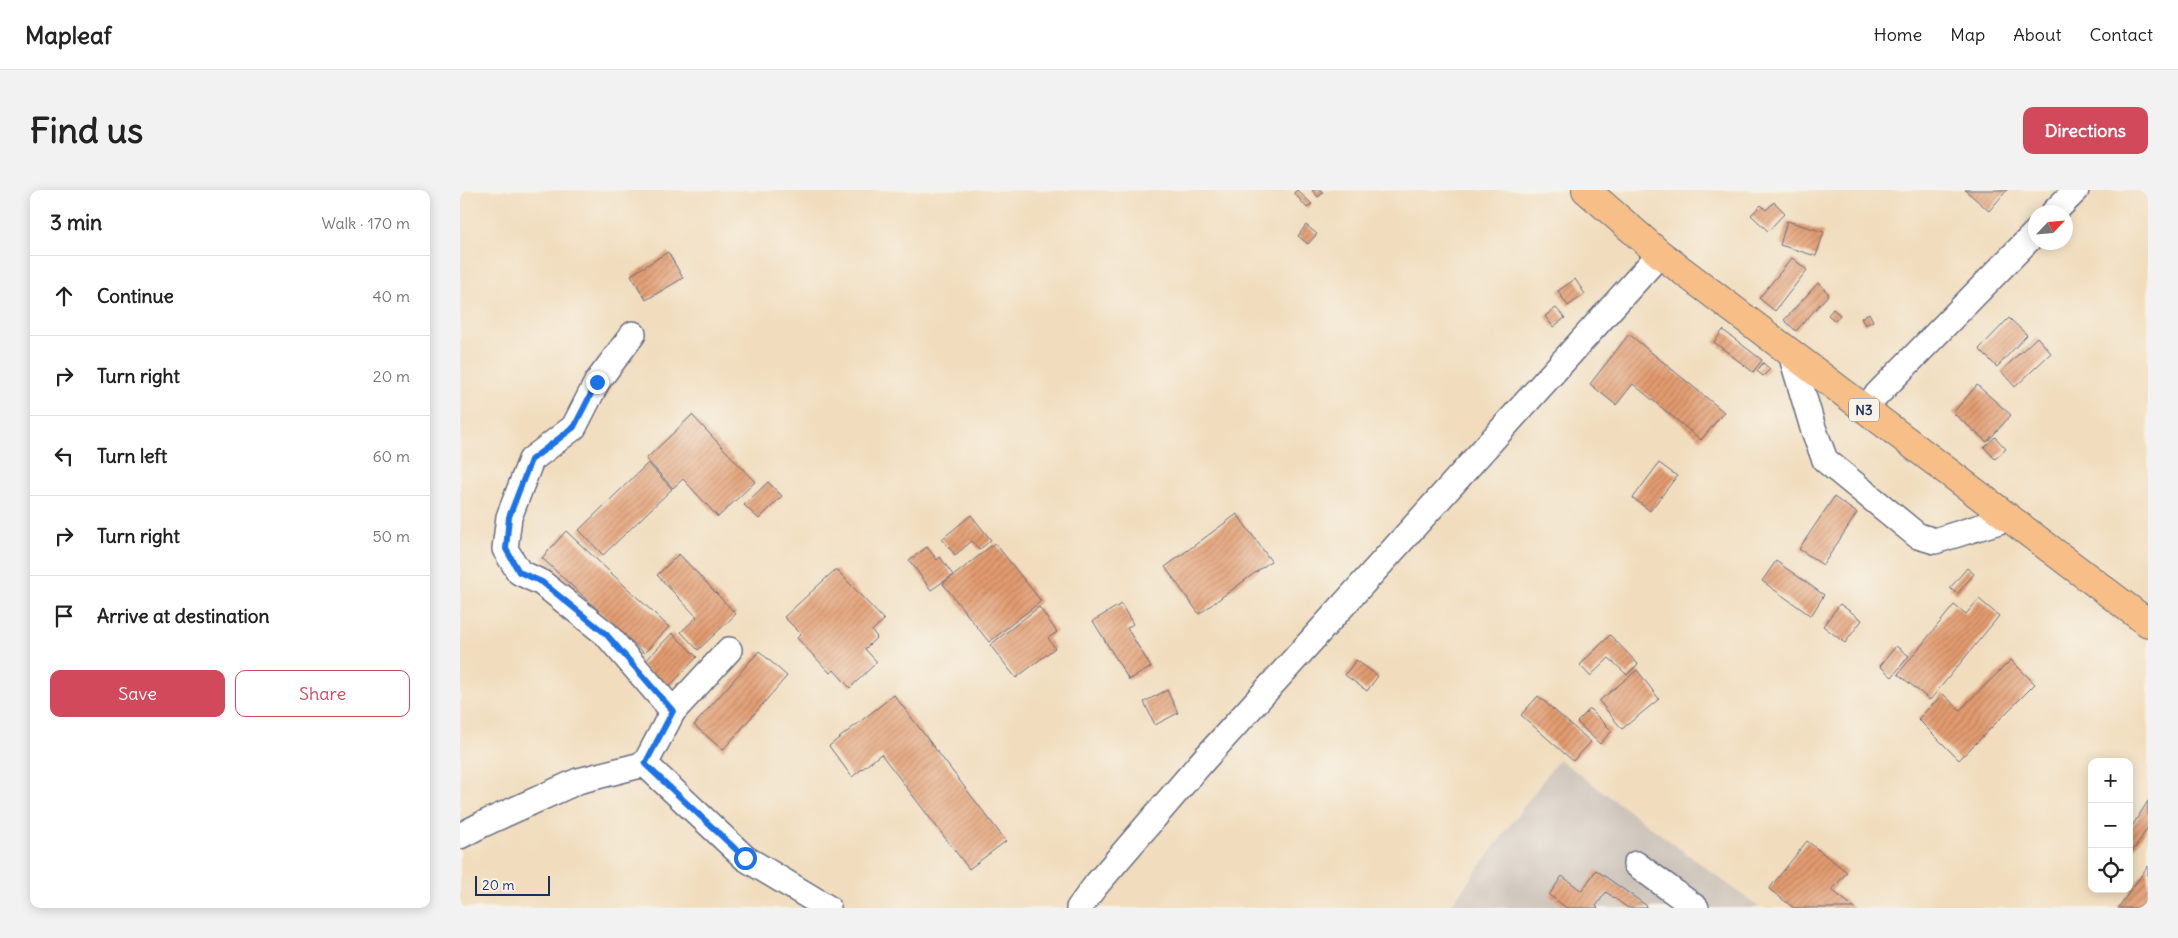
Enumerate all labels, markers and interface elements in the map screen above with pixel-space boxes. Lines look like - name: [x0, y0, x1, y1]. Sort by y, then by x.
- text: Mapleaf: [25, 20, 112, 50]
- text: Home: [1874, 23, 1922, 46]
- text: Map: [1950, 23, 1985, 46]
- text: About: [2013, 23, 2061, 46]
- text: Contact: [2089, 23, 2153, 46]
- button: Directions: [2023, 107, 2148, 154]
- text: Find us: [30, 108, 143, 152]
- north arrow: [2028, 205, 2073, 250]
- text: 3 min: [50, 209, 102, 236]
- text: Walk · 170 m: [321, 213, 410, 233]
- icon: ahead: [50, 282, 78, 310]
- text: Continue: [97, 284, 174, 308]
- text: 40 m: [372, 286, 410, 306]
- icon: right: [50, 362, 78, 390]
- text: Turn right: [97, 364, 180, 388]
- text: 20 m: [373, 366, 410, 386]
- route end: [586, 371, 609, 394]
- road number: N3: [1849, 398, 1879, 422]
- icon: left: [50, 442, 78, 470]
- text: Turn left: [97, 444, 167, 468]
- text: 60 m: [372, 446, 410, 466]
- icon: right: [50, 522, 78, 550]
- text: Turn right: [97, 524, 180, 548]
- text: 50 m: [372, 526, 410, 546]
- icon: arrive: [50, 602, 78, 630]
- text: Arrive at destination: [97, 604, 270, 628]
- button: Save: [50, 670, 225, 717]
- button: Share: [235, 670, 410, 717]
- map controls: [2088, 758, 2133, 893]
- button: +: [2088, 758, 2133, 803]
- button: −: [2088, 803, 2133, 848]
- route start: [734, 847, 757, 870]
- button: locate: [2088, 848, 2133, 893]
- scale bar: [475, 873, 550, 896]
- text: 20 m: [482, 876, 515, 894]

